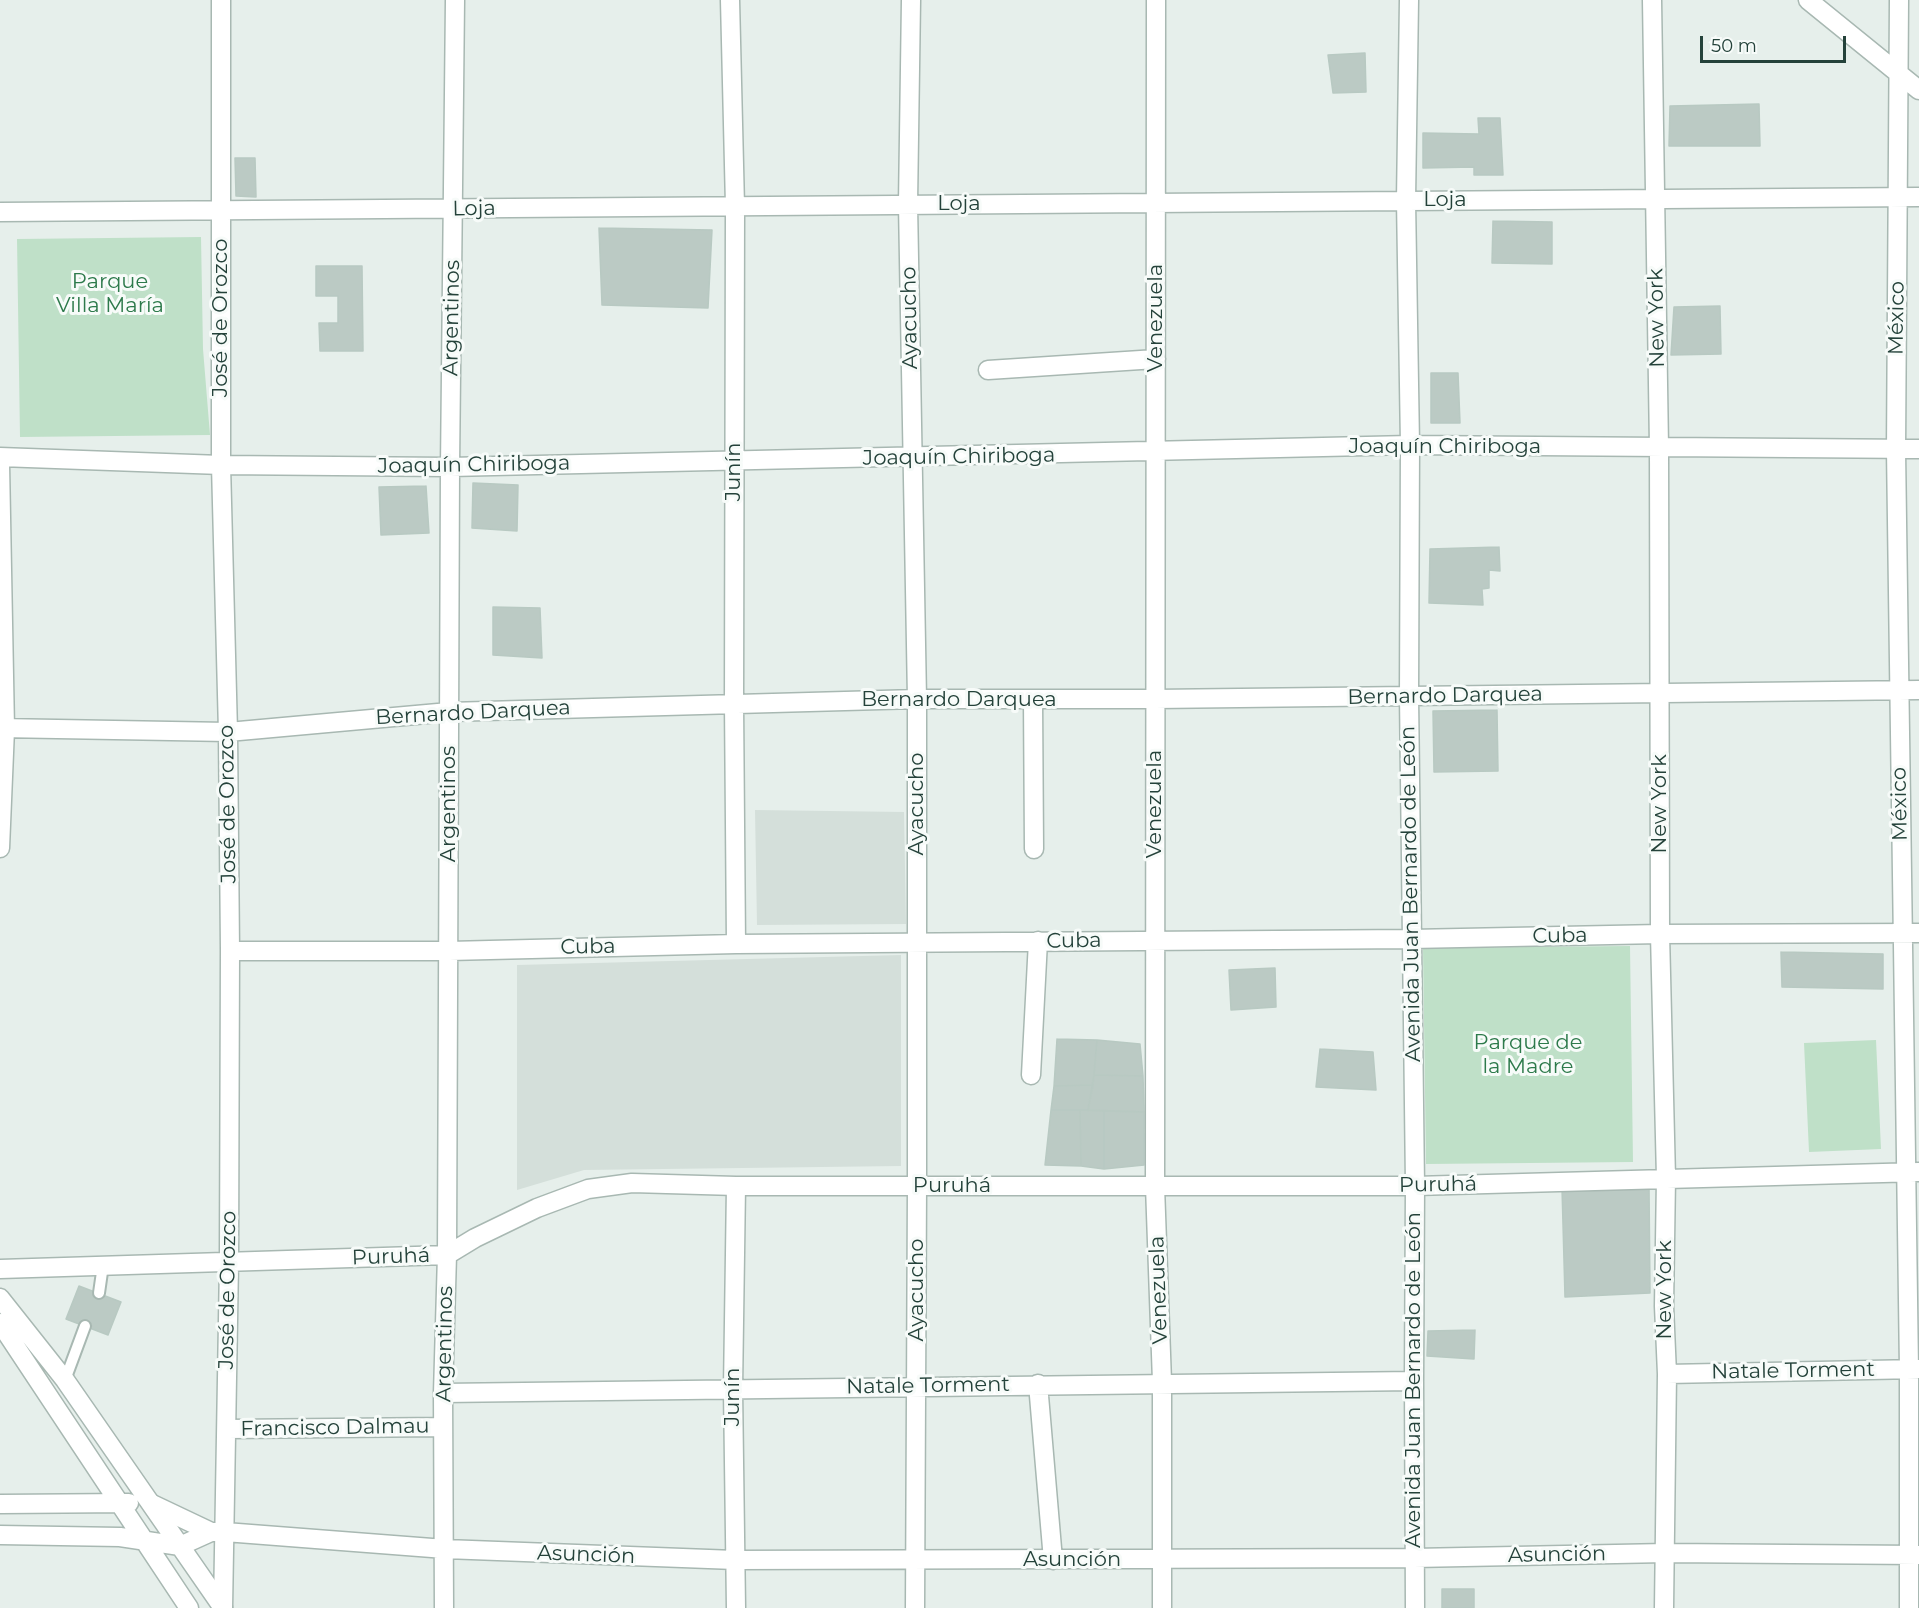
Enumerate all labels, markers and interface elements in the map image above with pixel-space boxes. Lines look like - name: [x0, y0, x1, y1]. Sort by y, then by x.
- scale bar: [1703, 24, 1848, 62]
- text: 50 m: [1711, 35, 1757, 57]
- street label: Loja: [1423, 187, 1467, 213]
- street label: Loja: [937, 191, 981, 217]
- street label: Loja: [452, 196, 496, 222]
- street label: José de Orozco: [208, 239, 234, 397]
- street label: Argentinos: [438, 260, 466, 376]
- street label: Venezuela: [1143, 264, 1169, 372]
- street label: Ayacucho: [897, 266, 923, 370]
- street label: New York: [1644, 268, 1670, 368]
- park label: Parque Villa María: [56, 269, 164, 319]
- street label: México: [1884, 281, 1910, 355]
- street label: Joaquín Chiriboga: [1349, 434, 1541, 460]
- street label: Junín: [721, 443, 747, 501]
- street label: Joaquín Chiriboga: [863, 443, 1055, 471]
- street label: Joaquín Chiriboga: [378, 451, 570, 479]
- street label: Bernardo Darquea: [1347, 682, 1543, 710]
- street label: Bernardo Darquea: [861, 687, 1057, 713]
- street label: Bernardo Darquea: [375, 695, 571, 731]
- street label: José de Orozco: [214, 724, 242, 884]
- street label: Avenida Juan Bernardo de León: [1395, 726, 1427, 1062]
- street label: Argentinos: [436, 746, 462, 862]
- street label: Venezuela: [1142, 750, 1168, 858]
- street label: Ayacucho: [904, 753, 930, 855]
- street label: New York: [1647, 754, 1673, 854]
- street label: México: [1887, 767, 1913, 841]
- street label: Cuba: [1532, 923, 1588, 949]
- street label: Cuba: [1046, 928, 1102, 954]
- street label: Cuba: [560, 934, 616, 960]
- park label: Parque de la Madre: [1474, 1030, 1582, 1080]
- street label: Puruhá: [1399, 1172, 1477, 1198]
- street label: Puruhá: [913, 1173, 991, 1199]
- street label: José de Orozco: [214, 1210, 242, 1370]
- street label: Avenida Juan Bernardo de León: [1401, 1212, 1427, 1548]
- street label: Venezuela: [1145, 1235, 1173, 1345]
- street label: Ayacucho: [904, 1239, 930, 1341]
- street label: New York: [1652, 1240, 1678, 1340]
- street label: Puruhá: [351, 1243, 431, 1271]
- street label: Argentinos: [431, 1286, 459, 1402]
- street label: Natale Torment: [1711, 1357, 1875, 1385]
- street label: Junín: [720, 1368, 746, 1426]
- street label: Natale Torment: [846, 1372, 1010, 1400]
- street label: Francisco Dalmau: [240, 1414, 430, 1442]
- street label: Asunción: [536, 1541, 636, 1569]
- street label: Asunción: [1508, 1542, 1606, 1568]
- street label: Asunción: [1023, 1547, 1121, 1573]

